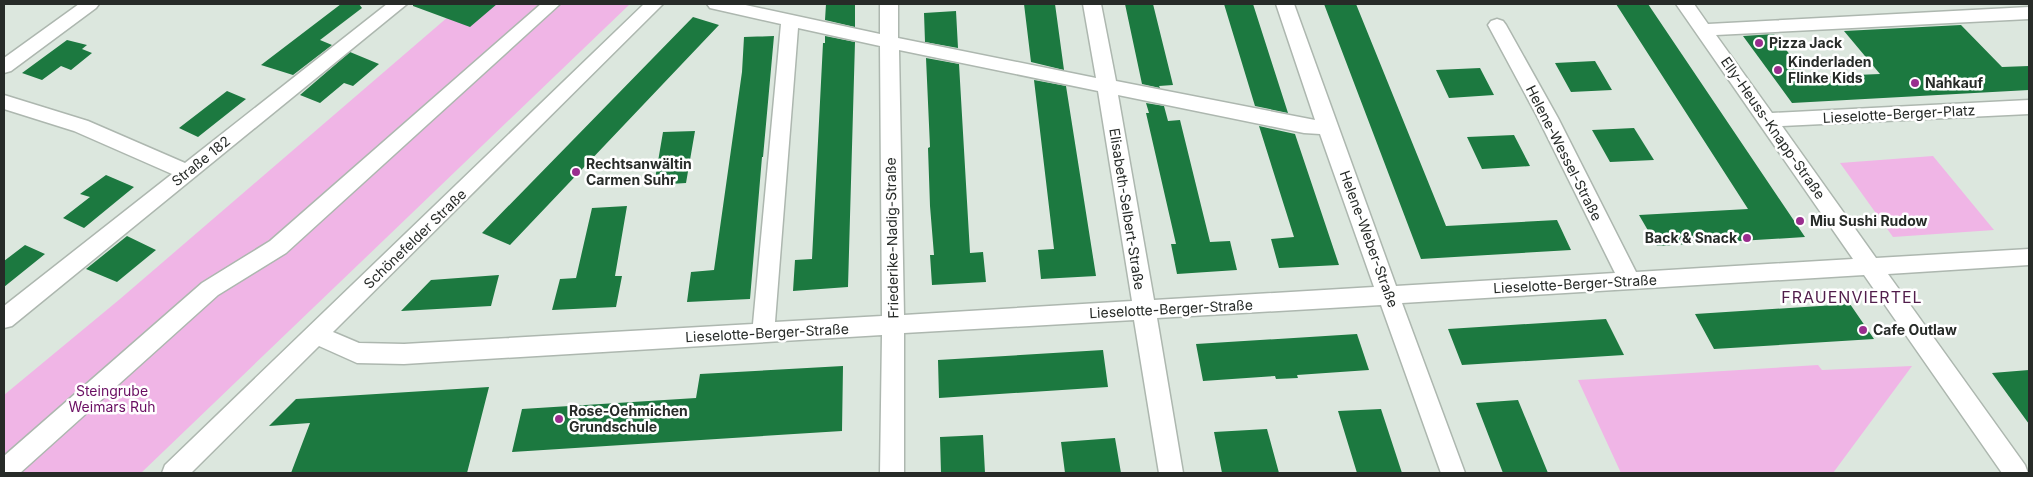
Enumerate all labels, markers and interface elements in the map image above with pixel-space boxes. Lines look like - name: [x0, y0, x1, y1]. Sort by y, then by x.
- place label: Pizza Jack: [1769, 34, 1843, 51]
- marker: Pizza Jack: [1753, 37, 1765, 49]
- street label: Elly-Heuss-Knapp-Straße: [1718, 53, 1829, 202]
- place label: Kinderladen Flinke Kids: [1788, 53, 1872, 86]
- marker: Kinderladen Flinke Kids: [1772, 64, 1784, 76]
- place label: Nahkauf: [1925, 74, 1983, 91]
- marker: Nahkauf: [1909, 77, 1921, 89]
- street label: Helene-Wessel-Straße: [1523, 82, 1606, 223]
- street label: Lieselotte-Berger-Platz: [1822, 101, 1976, 126]
- street label: Elisabeth-Selbert-Straße: [1106, 127, 1149, 291]
- street label: Straße 182: [168, 132, 233, 189]
- place label: Rechtsanwältin Carmen Suhr: [586, 155, 692, 188]
- street label: Friederike-Nadig-Straße: [882, 157, 901, 319]
- marker: Rechtsanwältin Carmen Suhr: [570, 166, 582, 178]
- street label: Helene-Weber-Straße: [1337, 168, 1402, 310]
- street label: Schönefelder Straße: [360, 185, 469, 292]
- place label: Miu Sushi Rudow: [1810, 212, 1928, 229]
- marker: Miu Sushi Rudow: [1794, 215, 1806, 227]
- place label: Back & Snack: [1645, 229, 1738, 246]
- marker: Back & Snack: [1741, 232, 1753, 244]
- street label: Lieselotte-Berger-Straße: [1493, 271, 1657, 296]
- district label: FRAUENVIERTEL: [1781, 287, 1923, 307]
- street label: Lieselotte-Berger-Straße: [1089, 296, 1253, 321]
- street label: Lieselotte-Berger-Straße: [685, 320, 849, 345]
- place label: Cafe Outlaw: [1873, 321, 1957, 338]
- marker: Cafe Outlaw: [1857, 324, 1869, 336]
- park label: Steingrube Weimars Ruh: [69, 382, 155, 415]
- place label: Rose-Oehmichen Grundschule: [569, 402, 688, 435]
- marker: Rose-Oehmichen Grundschule: [553, 413, 565, 425]

